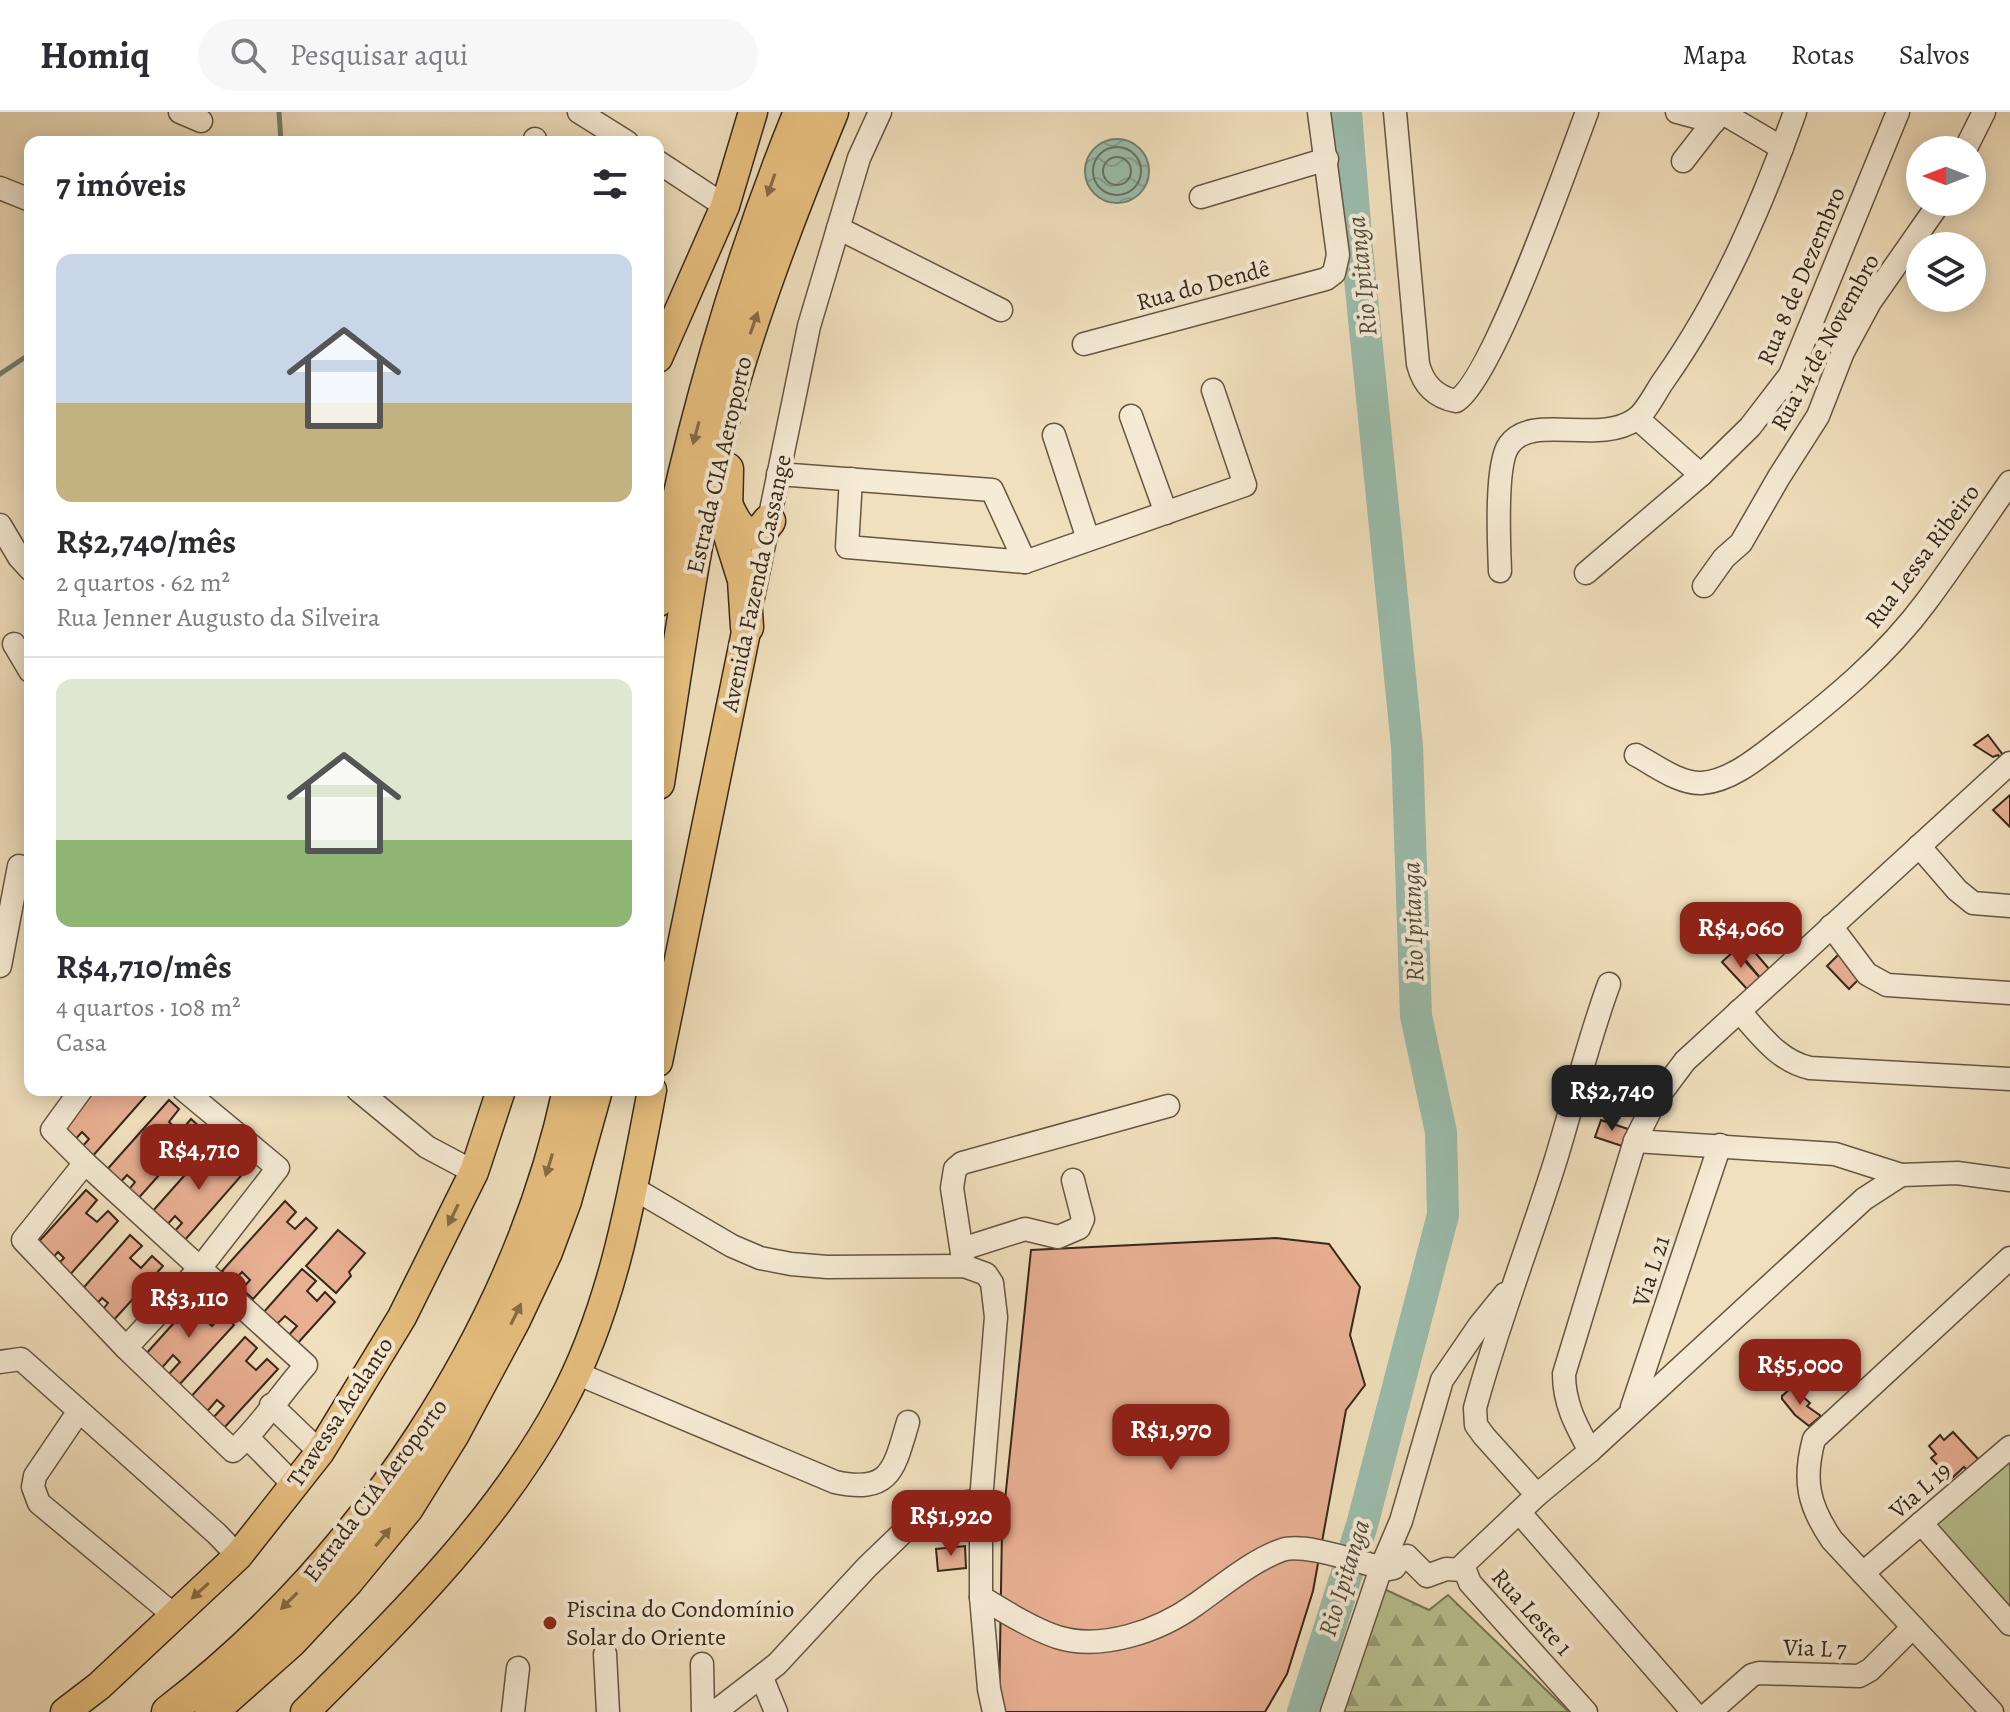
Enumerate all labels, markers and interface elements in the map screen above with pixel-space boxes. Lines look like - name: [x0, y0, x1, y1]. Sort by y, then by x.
- search box: [198, 19, 758, 91]
- text: Homiq: [40, 29, 150, 81]
- icon: search: [226, 33, 270, 77]
- text: Pesquisar aqui: [290, 35, 468, 75]
- text: Mapa: [1683, 36, 1747, 74]
- text: Rotas: [1791, 36, 1855, 74]
- text: Salvos: [1899, 36, 1970, 74]
- north arrow: [1906, 136, 1986, 216]
- map controls: [1906, 136, 1986, 312]
- text: 7 imóveis: [56, 161, 186, 208]
- icon: filters: [588, 162, 632, 206]
- one-way arrow: [765, 173, 777, 197]
- street label: Rua 8 de Dezembro: [1749, 182, 1853, 370]
- water label: Rio Ipitanga: [1338, 214, 1386, 338]
- button: layers: [1906, 232, 1986, 312]
- street label: Rua 14 de Novembro: [1763, 248, 1887, 436]
- street label: Rua do Dendê: [1133, 252, 1273, 318]
- icon: home: [272, 306, 416, 450]
- one-way arrow: [749, 311, 761, 335]
- street label: Estrada CIA Aeroporto: [678, 353, 760, 577]
- one-way arrow: [689, 422, 702, 446]
- street label: Avenida Fazenda Cassange: [713, 451, 799, 716]
- street label: Rua Lessa Ribeiro: [1857, 477, 1987, 635]
- text: R$2,740/mês: [56, 518, 236, 565]
- text: 2 quartos · 62 m²: [56, 565, 230, 600]
- text: Rua Jenner Augusto da Silveira: [56, 600, 380, 635]
- icon: home: [272, 731, 416, 875]
- water label: Rio Ipitanga: [1393, 861, 1433, 983]
- pin: R$4,060: [1667, 902, 1815, 970]
- text: R$4,060: [1698, 910, 1784, 945]
- text: R$4,710/mês: [56, 943, 232, 990]
- text: 4 quartos · 108 m²: [56, 990, 241, 1025]
- text: Casa: [56, 1025, 107, 1060]
- pin: R$2,740: [1538, 1065, 1686, 1133]
- text: R$2,740: [1570, 1073, 1654, 1108]
- pin: R$4,710: [125, 1124, 273, 1192]
- text: R$4,710: [158, 1132, 240, 1167]
- one-way arrow: [542, 1154, 555, 1178]
- one-way arrow: [446, 1203, 459, 1226]
- street label: Via L 21: [1624, 1231, 1677, 1312]
- pin: R$3,110: [115, 1272, 263, 1340]
- text: R$3,110: [150, 1280, 228, 1315]
- one-way arrow: [509, 1302, 523, 1326]
- street label: Travessa Acalanto: [279, 1331, 401, 1493]
- pin: R$5,000: [1726, 1339, 1874, 1407]
- text: R$5,000: [1757, 1347, 1843, 1382]
- street label: Estrada CIA Aeroporto: [295, 1392, 455, 1588]
- pin: R$1,970: [1097, 1404, 1245, 1472]
- text: R$1,970: [1130, 1412, 1212, 1447]
- street label: Via L 19: [1881, 1454, 1958, 1526]
- pin: R$1,920: [877, 1490, 1025, 1558]
- text: R$1,920: [910, 1498, 992, 1533]
- water label: Rio Ipitanga: [1310, 1515, 1378, 1641]
- one-way arrow: [374, 1527, 391, 1547]
- street label: Rua Leste 1: [1484, 1562, 1580, 1662]
- one-way arrow: [191, 1582, 210, 1600]
- one-way arrow: [281, 1591, 299, 1610]
- place label: Piscina do Condomínio Solar do Oriente: [566, 1593, 794, 1653]
- marker: Piscina do Condomínio Solar do Oriente: [541, 1614, 559, 1632]
- street label: Via L 7: [1782, 1631, 1848, 1665]

